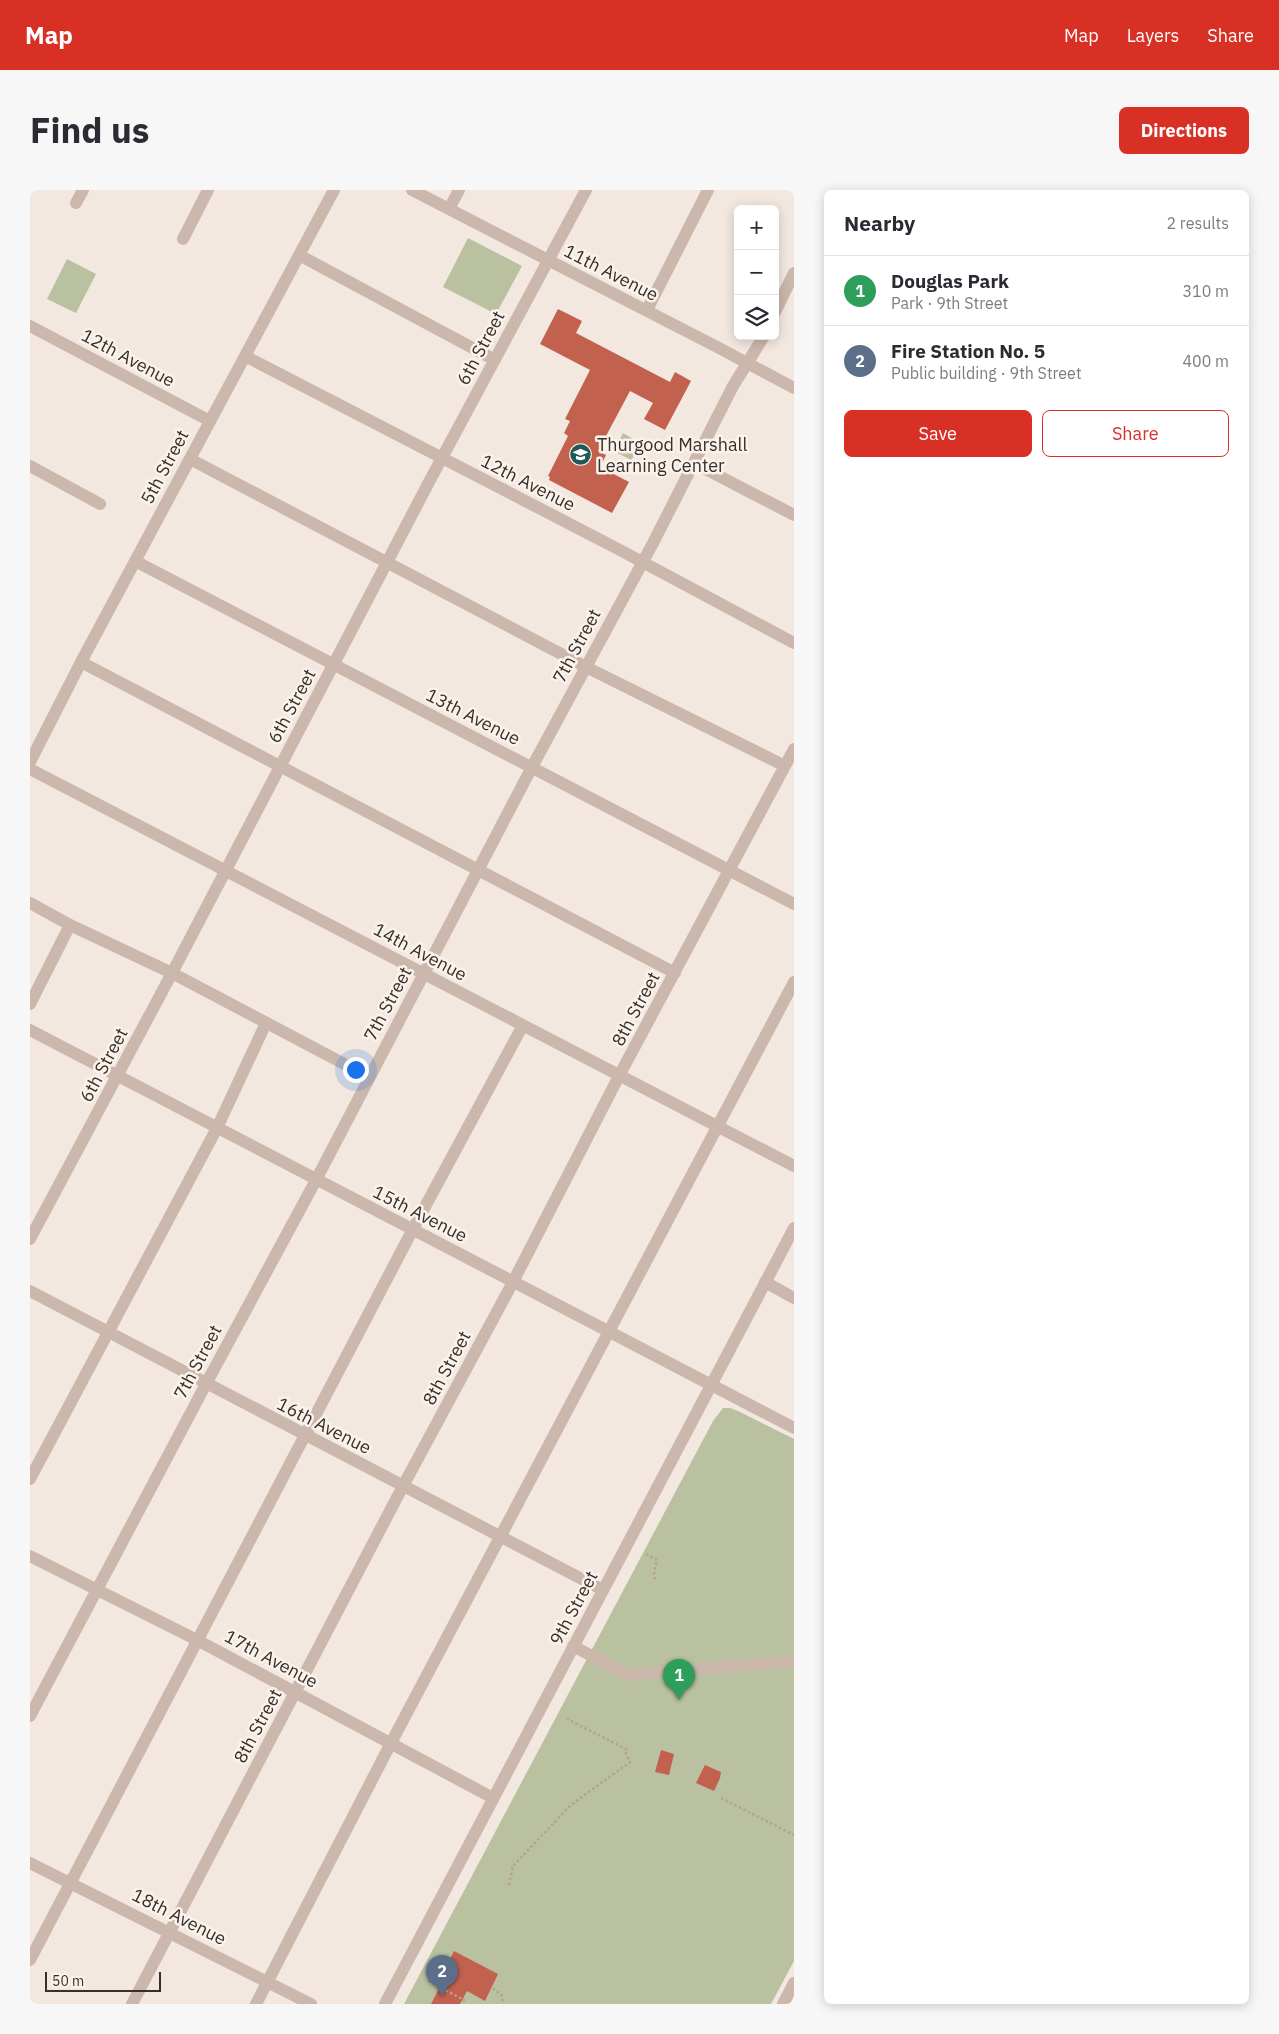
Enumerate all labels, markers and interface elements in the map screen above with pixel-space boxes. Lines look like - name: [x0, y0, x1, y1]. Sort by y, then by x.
- text: Map: [25, 19, 73, 51]
- text: Map: [1064, 24, 1099, 47]
- text: Layers: [1127, 24, 1179, 47]
- text: Share: [1207, 24, 1254, 47]
- text: Find us: [30, 107, 149, 153]
- button: Directions: [1119, 107, 1249, 154]
- map controls: [734, 205, 779, 340]
- button: +: [734, 205, 779, 250]
- text: Nearby: [844, 209, 915, 237]
- text: 2 results: [1166, 213, 1229, 233]
- street label: 11th Avenue: [560, 239, 662, 306]
- button: −: [734, 250, 779, 295]
- text: Douglas Park: [891, 269, 1009, 293]
- text: 1: [855, 281, 865, 301]
- text: 310 m: [1182, 281, 1229, 301]
- text: Park · 9th Street: [891, 293, 1008, 313]
- button: layers: [734, 295, 779, 340]
- street label: 6th Street: [451, 307, 510, 389]
- street label: 12th Avenue: [78, 323, 179, 392]
- text: Fire Station No. 5: [891, 339, 1045, 363]
- text: 2: [855, 351, 865, 371]
- text: 400 m: [1182, 351, 1229, 371]
- text: Public building · 9th Street: [891, 363, 1082, 383]
- button: Save: [844, 410, 1032, 457]
- button: Share: [1042, 410, 1229, 457]
- street label: 5th Street: [135, 426, 194, 508]
- place label: Thurgood Marshall Learning Center: [597, 433, 747, 477]
- school or university icon: Thurgood Marshall Learning Center: [569, 443, 593, 467]
- street label: 12th Avenue: [477, 449, 579, 516]
- street label: 7th Street: [547, 605, 606, 687]
- street label: 6th Street: [262, 665, 321, 747]
- street label: 13th Avenue: [422, 683, 524, 750]
- street label: 14th Avenue: [370, 917, 471, 986]
- street label: 7th Street: [358, 963, 417, 1045]
- street label: 8th Street: [606, 968, 665, 1050]
- street label: 6th Street: [74, 1024, 133, 1106]
- your location: [343, 1057, 369, 1083]
- street label: 15th Avenue: [369, 1180, 471, 1247]
- street label: 7th Street: [168, 1321, 227, 1403]
- street label: 8th Street: [417, 1327, 476, 1409]
- street label: 16th Avenue: [273, 1392, 375, 1459]
- street label: 9th Street: [544, 1567, 603, 1649]
- street label: 17th Avenue: [221, 1624, 322, 1693]
- pin: 1: [663, 1659, 695, 1700]
- street label: 8th Street: [228, 1685, 287, 1767]
- street label: 18th Avenue: [128, 1883, 230, 1950]
- pin: 2: [426, 1955, 458, 1996]
- scale bar: [45, 1969, 161, 1992]
- text: 50 m: [52, 1972, 84, 1990]

